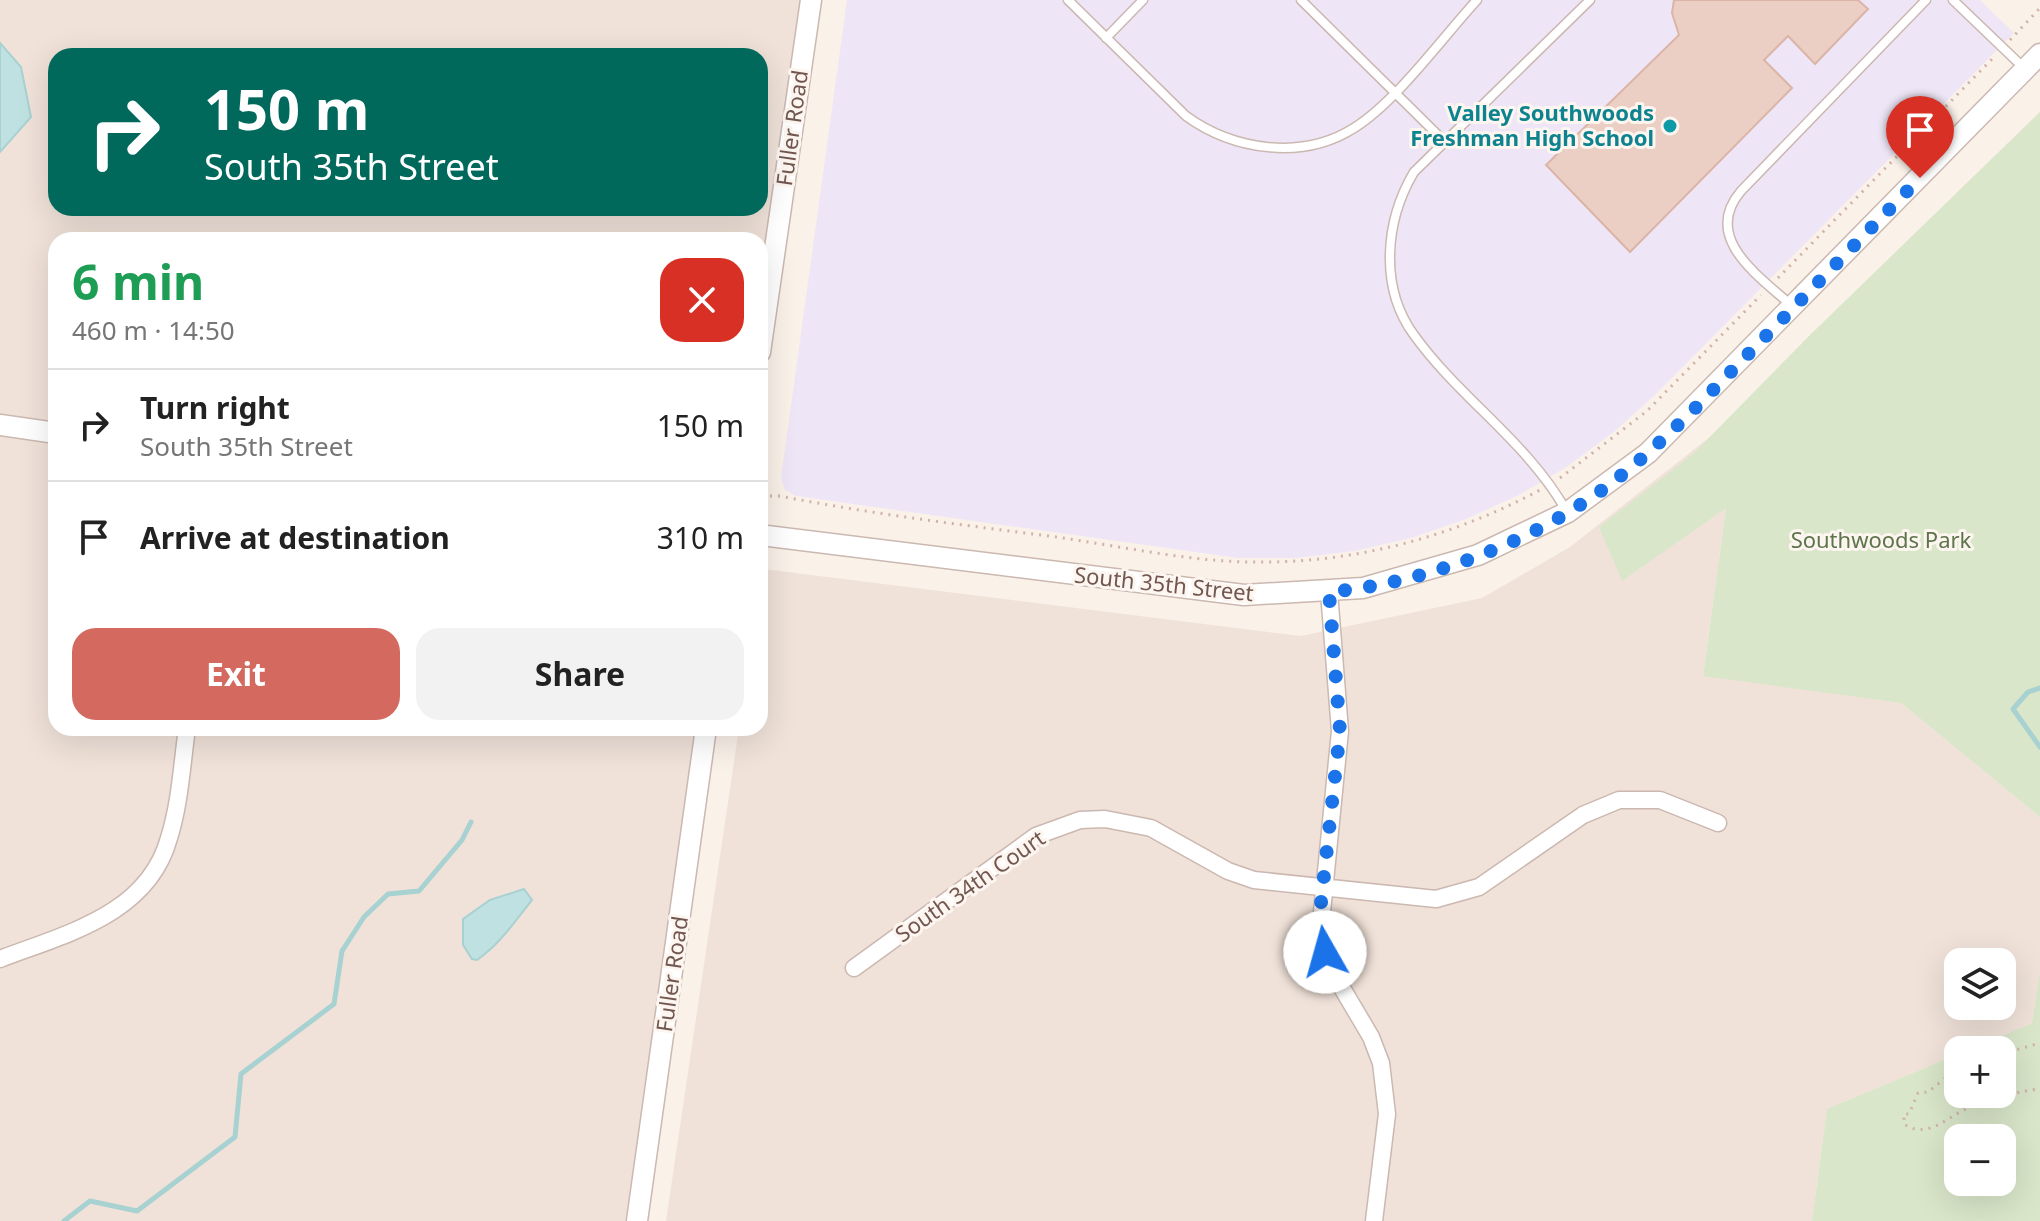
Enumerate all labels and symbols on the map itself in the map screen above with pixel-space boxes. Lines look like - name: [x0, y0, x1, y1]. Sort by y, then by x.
- street label: Fuller Road: [768, 68, 814, 188]
- pin: [1886, 96, 1954, 178]
- place label: Valley Southwoods Freshman High School: [1410, 97, 1654, 152]
- marker: Valley Southwoods Freshman High School: [1661, 117, 1679, 135]
- park label: Southwoods Park: [1791, 524, 1972, 554]
- street label: South 35th Street: [1073, 559, 1255, 607]
- street label: South 34th Court: [889, 822, 1050, 948]
- position arrow: [1283, 910, 1367, 994]
- street label: Fuller Road: [648, 914, 694, 1034]

